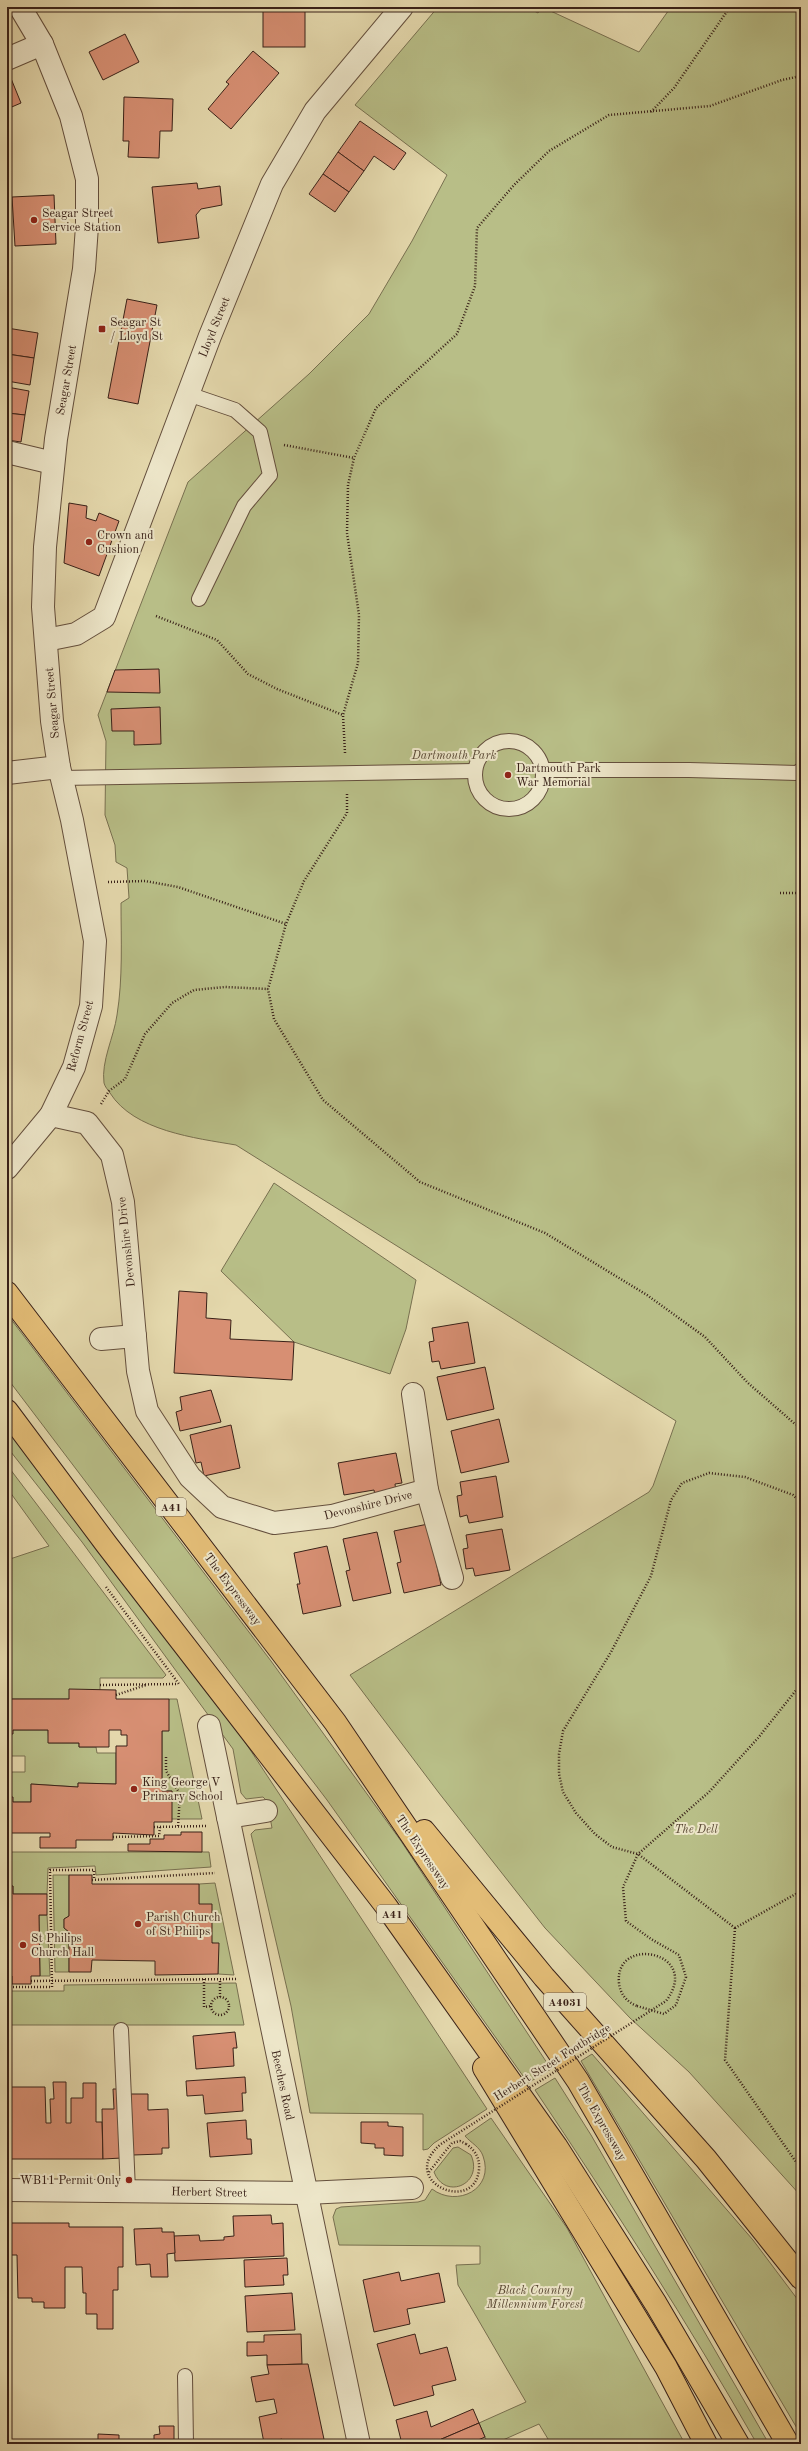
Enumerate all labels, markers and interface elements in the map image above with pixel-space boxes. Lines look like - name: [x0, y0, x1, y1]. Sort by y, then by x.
- place label: Seagar Street Service Station: [42, 208, 122, 234]
- marker: Seagar Street Service Station: [29, 215, 39, 225]
- street label: Lloyd Street: [197, 295, 233, 360]
- place label: Seagar St / Lloyd St: [110, 317, 163, 343]
- marker: Seagar St / Lloyd St: [97, 324, 107, 334]
- street label: Seagar Street: [55, 344, 79, 416]
- place label: Crown and Cushion: [97, 530, 154, 556]
- marker: Crown and Cushion: [84, 537, 94, 547]
- street label: Seagar Street: [44, 667, 62, 739]
- park label: Dartmouth Park: [411, 750, 496, 762]
- place label: Dartmouth Park War Memorial: [516, 763, 601, 789]
- marker: Dartmouth Park War Memorial: [503, 770, 513, 780]
- street label: Reform Street: [66, 999, 96, 1073]
- street label: Devonshire Drive: [116, 1196, 138, 1288]
- street label: Devonshire Drive: [323, 1489, 414, 1523]
- road number: A41: [156, 1498, 186, 1516]
- street label: The Expressway: [201, 1551, 263, 1628]
- place label: King George V Primary School: [142, 1777, 223, 1803]
- marker: King George V Primary School: [129, 1784, 139, 1794]
- street label: The Expressway: [393, 1813, 452, 1892]
- park label: The Dell: [674, 1824, 718, 1836]
- road number: A41: [377, 1905, 407, 1923]
- place label: Parish Church of St Philips: [146, 1912, 221, 1938]
- marker: Parish Church of St Philips: [133, 1919, 143, 1929]
- place label: St Philips Church Hall: [31, 1933, 94, 1959]
- marker: St Philips Church Hall: [18, 1940, 28, 1950]
- road number: A4031: [544, 1993, 586, 2011]
- street label: Herbert Street Footbridge: [492, 2022, 613, 2104]
- street label: Beeches Road: [269, 2049, 295, 2122]
- street label: The Expressway: [574, 2082, 628, 2164]
- place label: WB11 Permit Only: [20, 2175, 122, 2187]
- marker: WB11 Permit Only: [124, 2175, 134, 2185]
- street label: Herbert Street: [171, 2186, 247, 2200]
- park label: Black Country Millennium Forest: [486, 2285, 584, 2311]

